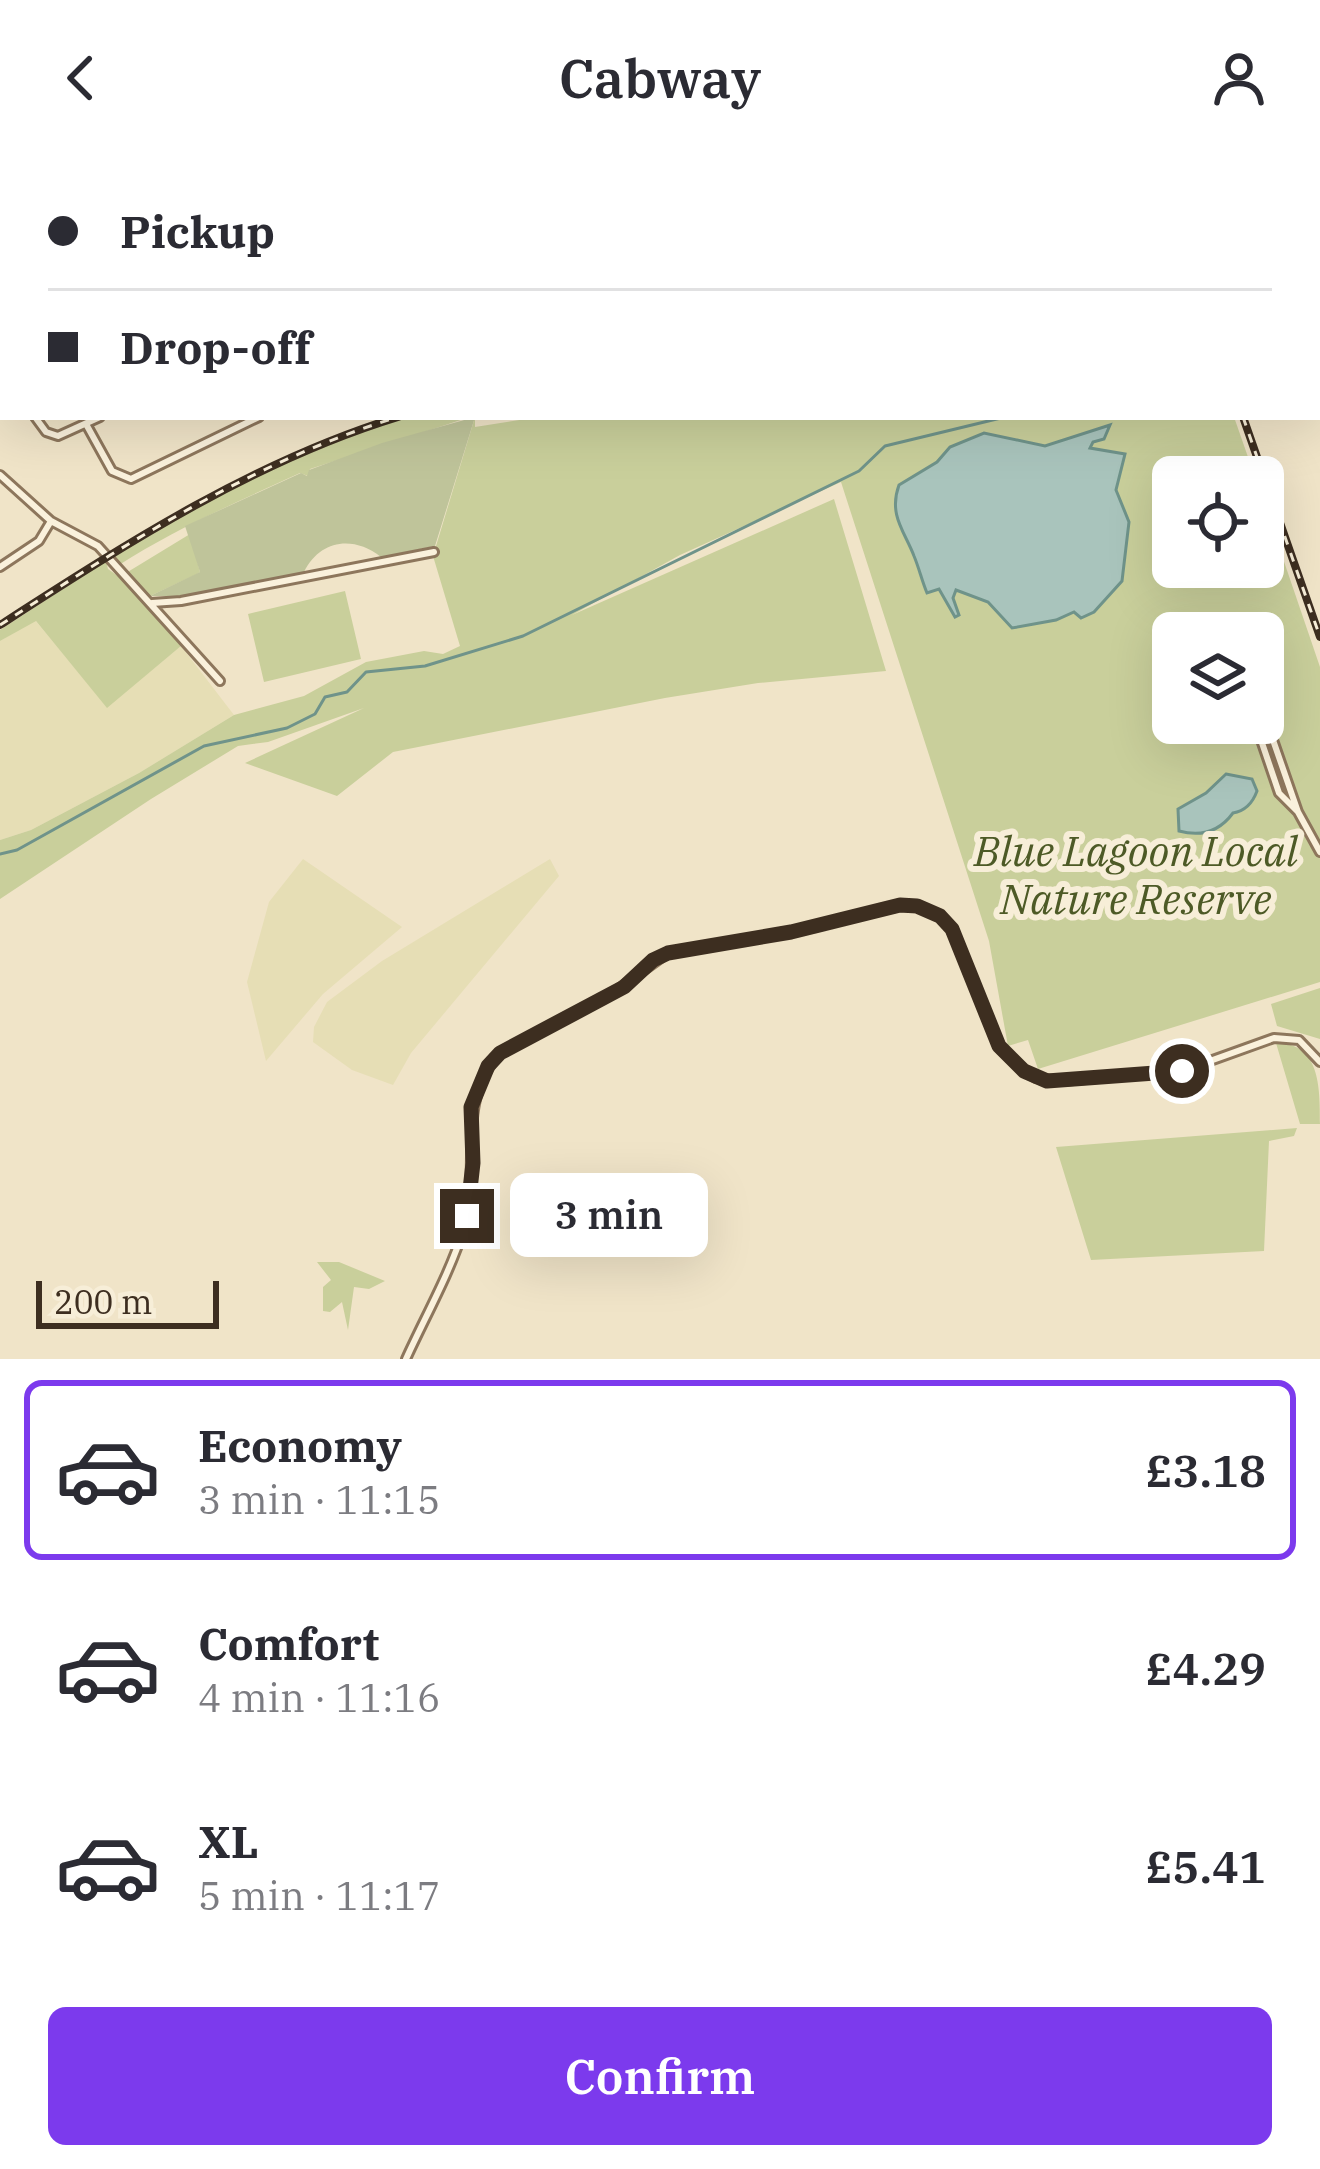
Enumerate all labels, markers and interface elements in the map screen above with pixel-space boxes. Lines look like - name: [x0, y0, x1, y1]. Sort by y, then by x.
- text: Cabway: [559, 43, 761, 113]
- icon: back: [48, 45, 114, 111]
- icon: person: [1206, 45, 1272, 111]
- text: Pickup: [120, 202, 275, 260]
- text: Drop-off: [120, 318, 311, 376]
- map controls: [1152, 456, 1284, 744]
- button: locate: [1152, 456, 1284, 588]
- button: layers: [1152, 612, 1284, 744]
- park label: Blue Lagoon Local Nature Reserve: [973, 823, 1299, 926]
- route start: [1155, 1044, 1209, 1098]
- callout: 3 min: [509, 1174, 707, 1258]
- route end: [440, 1189, 494, 1243]
- text: 3 min: [555, 1189, 663, 1240]
- scale bar: [36, 1275, 219, 1328]
- text: 200 m: [54, 1280, 153, 1323]
- icon: car: [54, 1416, 162, 1524]
- text: Economy: [198, 1416, 402, 1474]
- text: £3.18: [1146, 1441, 1266, 1499]
- text: 3 min · 11:15: [198, 1474, 440, 1525]
- icon: car: [54, 1614, 162, 1722]
- text: Comfort: [198, 1614, 379, 1672]
- text: £4.29: [1146, 1639, 1266, 1697]
- text: 4 min · 11:16: [198, 1672, 440, 1723]
- icon: car: [54, 1812, 162, 1920]
- text: XL: [198, 1812, 259, 1870]
- text: £5.41: [1146, 1837, 1266, 1895]
- text: 5 min · 11:17: [198, 1870, 440, 1921]
- button: Confirm: [48, 2007, 1272, 2145]

